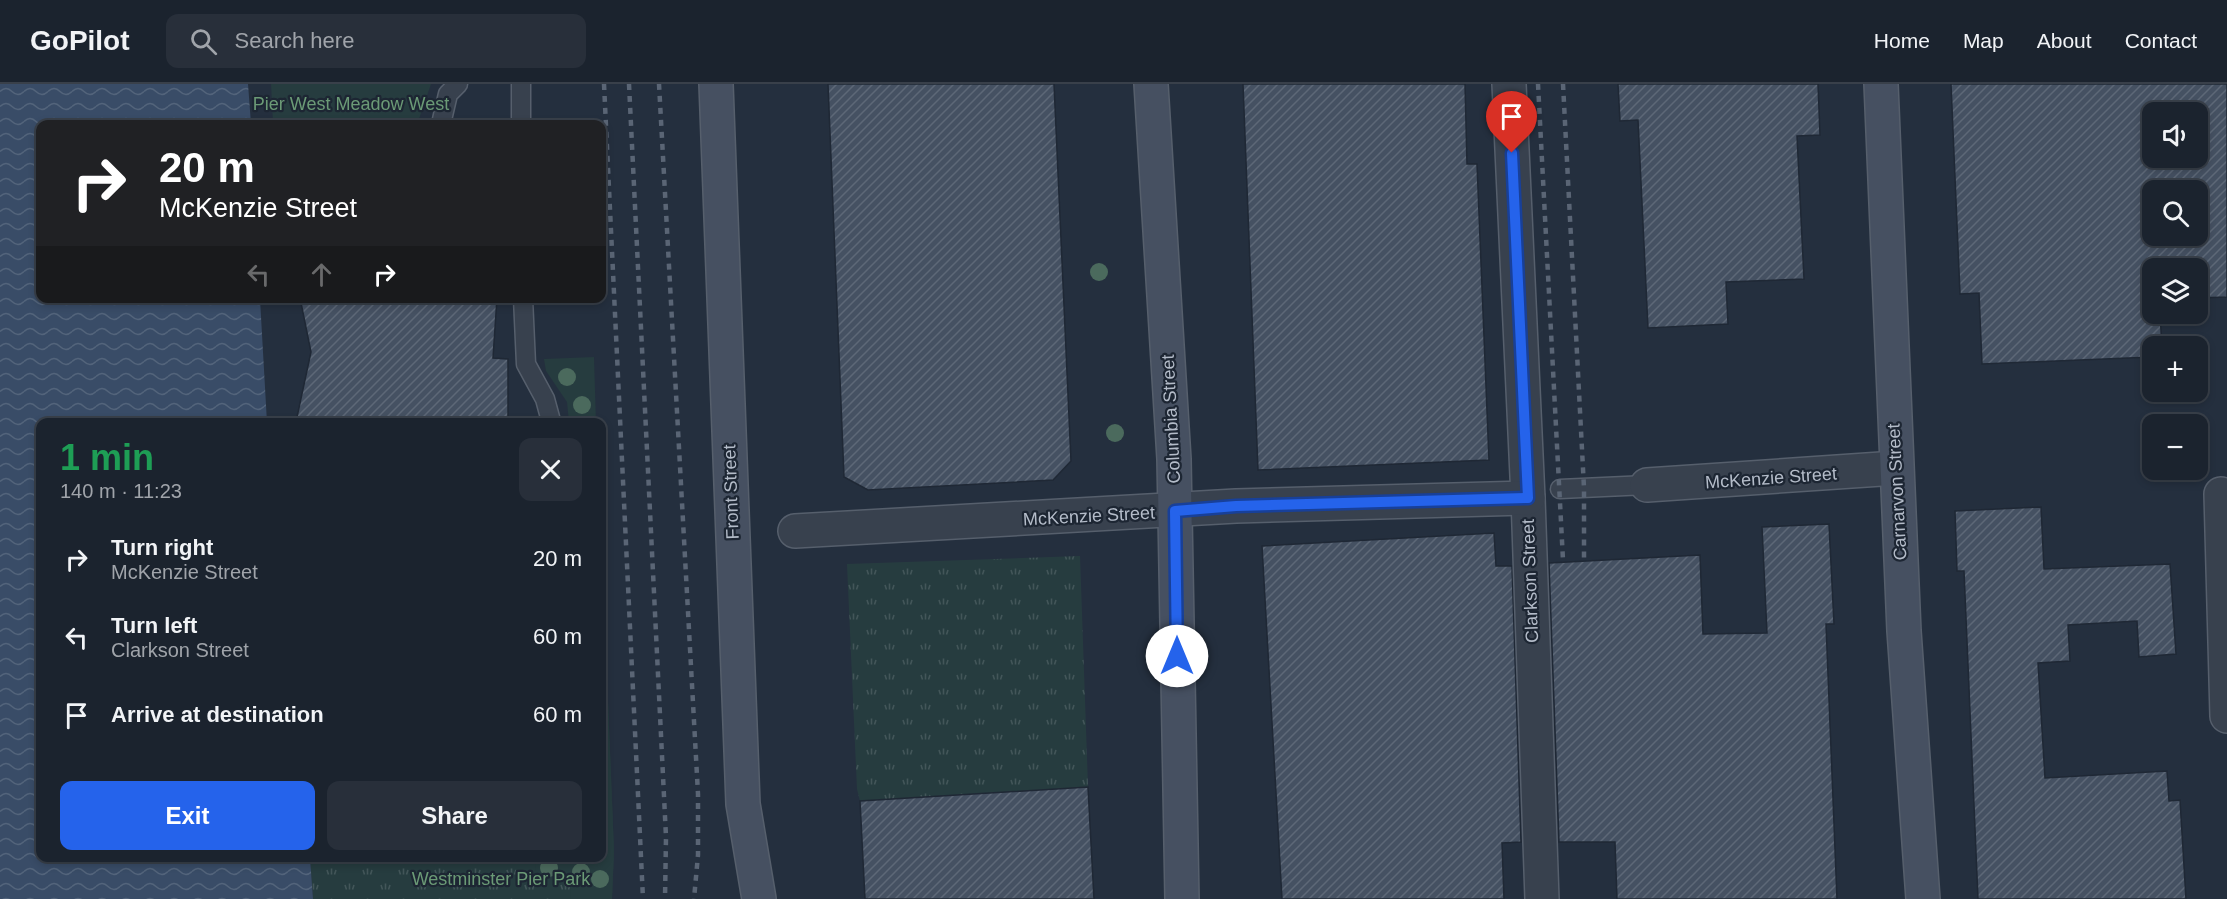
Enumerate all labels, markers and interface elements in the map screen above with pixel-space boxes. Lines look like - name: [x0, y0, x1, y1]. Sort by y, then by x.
- search box: [166, 14, 586, 68]
- text: GoPilot: [30, 25, 130, 56]
- icon: search: [187, 25, 220, 58]
- text: Search here: [235, 28, 354, 53]
- text: Home: [1874, 29, 1930, 52]
- text: Map: [1963, 29, 2004, 52]
- text: About: [2037, 29, 2092, 52]
- text: Contact: [2125, 29, 2197, 52]
- pin: [1486, 91, 1537, 153]
- park label: Pier West Meadow West: [253, 94, 449, 114]
- icon: arrive: [1495, 100, 1528, 133]
- map controls: [2142, 102, 2208, 480]
- button: sound: [2142, 102, 2208, 168]
- icon: right: [60, 144, 138, 222]
- text: 20 m: [159, 144, 255, 191]
- button: search: [2142, 180, 2208, 246]
- text: McKenzie Street: [159, 193, 357, 223]
- icon: left: [242, 258, 275, 291]
- icon: ahead: [305, 258, 338, 291]
- icon: right: [368, 258, 401, 291]
- button: layers: [2142, 258, 2208, 324]
- button: +: [2142, 336, 2208, 402]
- street label: Columbia Street: [1158, 354, 1184, 484]
- button: −: [2142, 414, 2208, 480]
- street label: Carnarvon Street: [1883, 423, 1911, 561]
- text: 1 min: [60, 437, 154, 478]
- button: close: [519, 438, 582, 501]
- street label: Front Street: [719, 444, 743, 540]
- street label: McKenzie Street: [1704, 463, 1838, 493]
- text: 140 m · 11:23: [60, 480, 182, 502]
- street label: McKenzie Street: [1023, 503, 1155, 529]
- street label: Clarkson Street: [1518, 519, 1542, 643]
- text: Turn right: [111, 535, 213, 560]
- icon: right: [60, 543, 93, 576]
- text: 20 m: [533, 546, 582, 571]
- text: McKenzie Street: [111, 561, 258, 583]
- text: Turn left: [111, 613, 197, 638]
- icon: left: [60, 621, 93, 654]
- text: 60 m: [533, 624, 582, 649]
- position arrow: [1145, 624, 1209, 688]
- text: Clarkson Street: [111, 639, 249, 661]
- icon: arrive: [60, 699, 93, 732]
- text: Arrive at destination: [111, 702, 324, 727]
- text: 60 m: [533, 702, 582, 727]
- button: Exit: [60, 781, 315, 850]
- button: Share: [327, 781, 582, 850]
- park label: Westminster Pier Park: [412, 869, 591, 889]

